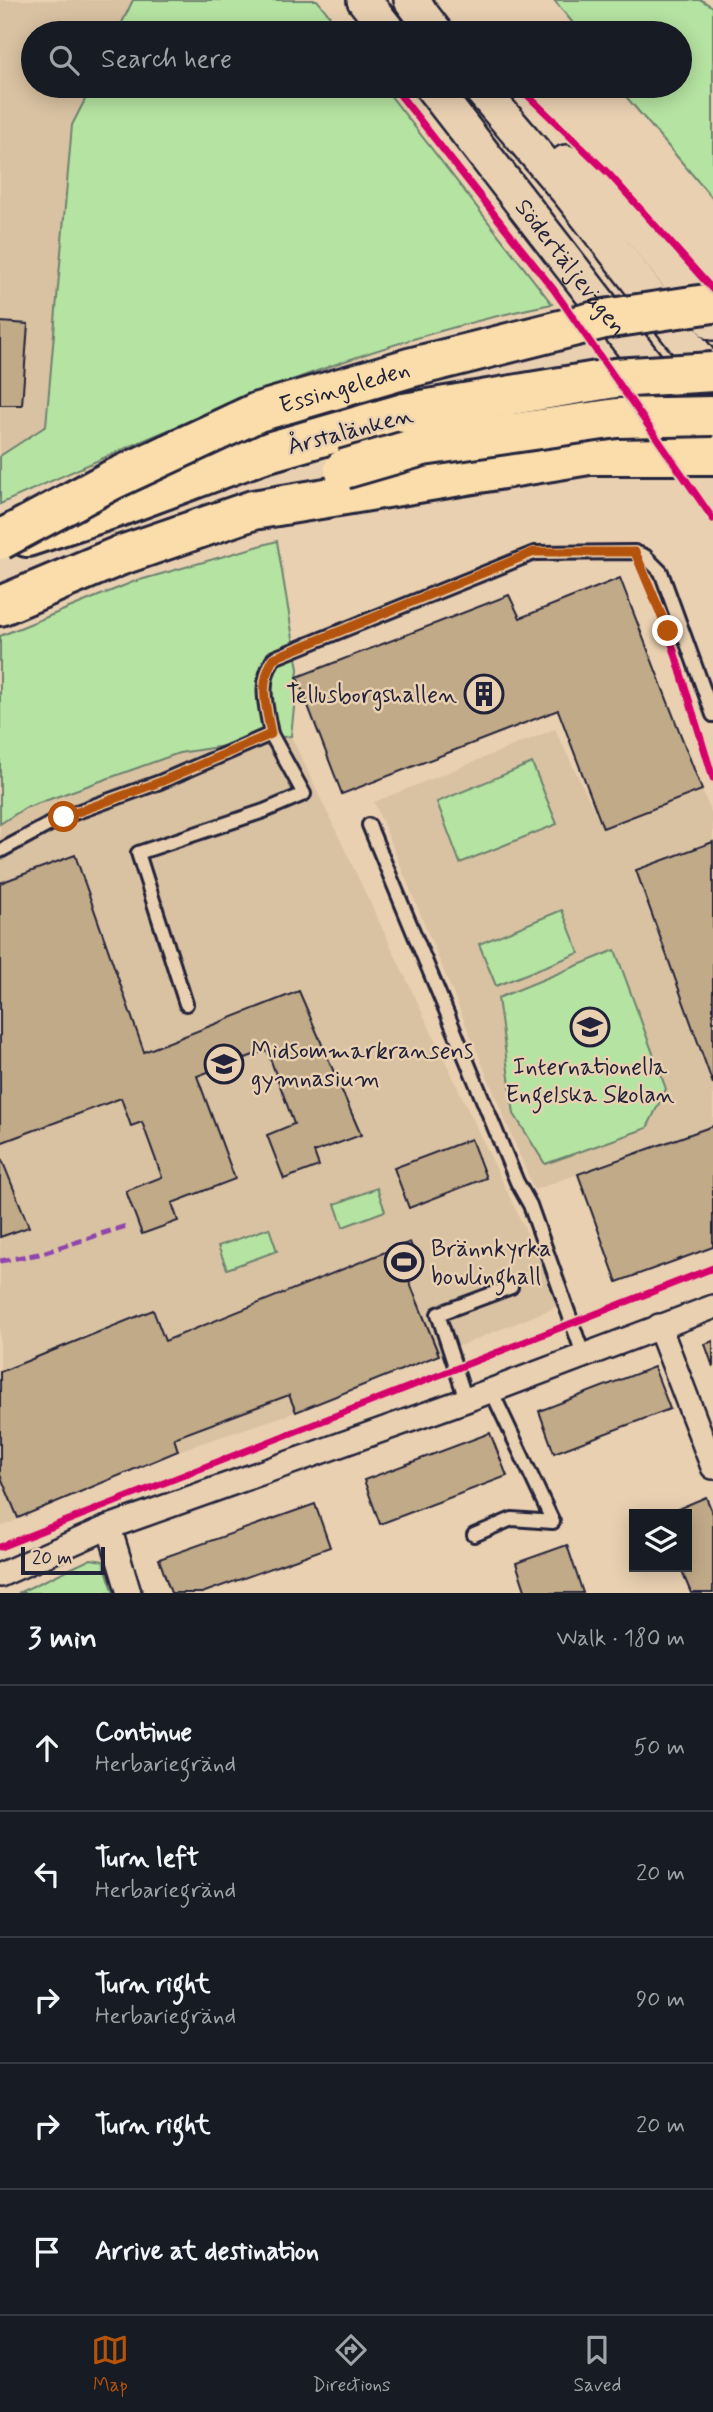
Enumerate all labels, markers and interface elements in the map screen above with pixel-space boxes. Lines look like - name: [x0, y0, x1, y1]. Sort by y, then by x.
- search box: [21, 21, 692, 98]
- icon: search: [45, 41, 83, 79]
- text: Search here: [101, 43, 232, 77]
- street label: Södertäljevägen: [507, 193, 633, 343]
- street label: Essingeleden: [276, 355, 414, 422]
- street label: Årstalänken: [284, 400, 417, 463]
- route end: [652, 615, 683, 646]
- building icon: Tellusborgshallen: [463, 673, 505, 715]
- place label: Tellusborgshallen: [286, 680, 457, 711]
- route start: [48, 801, 79, 832]
- school or university icon: Internationella Engelska Skolan: [569, 1006, 611, 1048]
- place label: Midsommarkransens gymnasium: [251, 1036, 473, 1095]
- school or university icon: Midsommarkransens gymnasium: [203, 1043, 245, 1085]
- place label: Internationella Engelska Skolan: [505, 1052, 675, 1114]
- place label: Brännkyrka bowlinghall: [431, 1234, 552, 1296]
- sports icon: Brännkyrka bowlinghall: [383, 1241, 425, 1283]
- map controls: [629, 1509, 692, 1572]
- button: layers: [629, 1509, 692, 1572]
- scale bar: [21, 1544, 105, 1576]
- text: 20 m: [32, 1546, 72, 1571]
- text: 3 min: [28, 1619, 97, 1658]
- text: Walk · 180 m: [556, 1624, 685, 1654]
- text: Continue: [95, 1716, 192, 1750]
- icon: ahead: [28, 1729, 66, 1767]
- text: 50 m: [634, 1733, 685, 1763]
- text: Herbariegränd: [95, 1750, 236, 1780]
- text: Turn left: [95, 1842, 199, 1876]
- icon: left: [28, 1855, 66, 1893]
- text: 20 m: [636, 1859, 685, 1889]
- text: Herbariegränd: [95, 1876, 236, 1906]
- text: Turn right: [95, 1968, 211, 2002]
- icon: right: [28, 1981, 66, 2019]
- text: 90 m: [636, 1985, 685, 2015]
- text: Herbariegränd: [95, 2002, 236, 2032]
- icon: right: [28, 2107, 66, 2145]
- text: Turn right: [95, 2109, 211, 2143]
- text: 20 m: [636, 2111, 685, 2141]
- icon: arrive: [28, 2233, 66, 2271]
- text: Arrive at destination: [95, 2235, 319, 2269]
- tab: Map: [91, 2331, 129, 2398]
- tab: Directions: [312, 2331, 391, 2398]
- tab: Saved: [573, 2331, 621, 2398]

